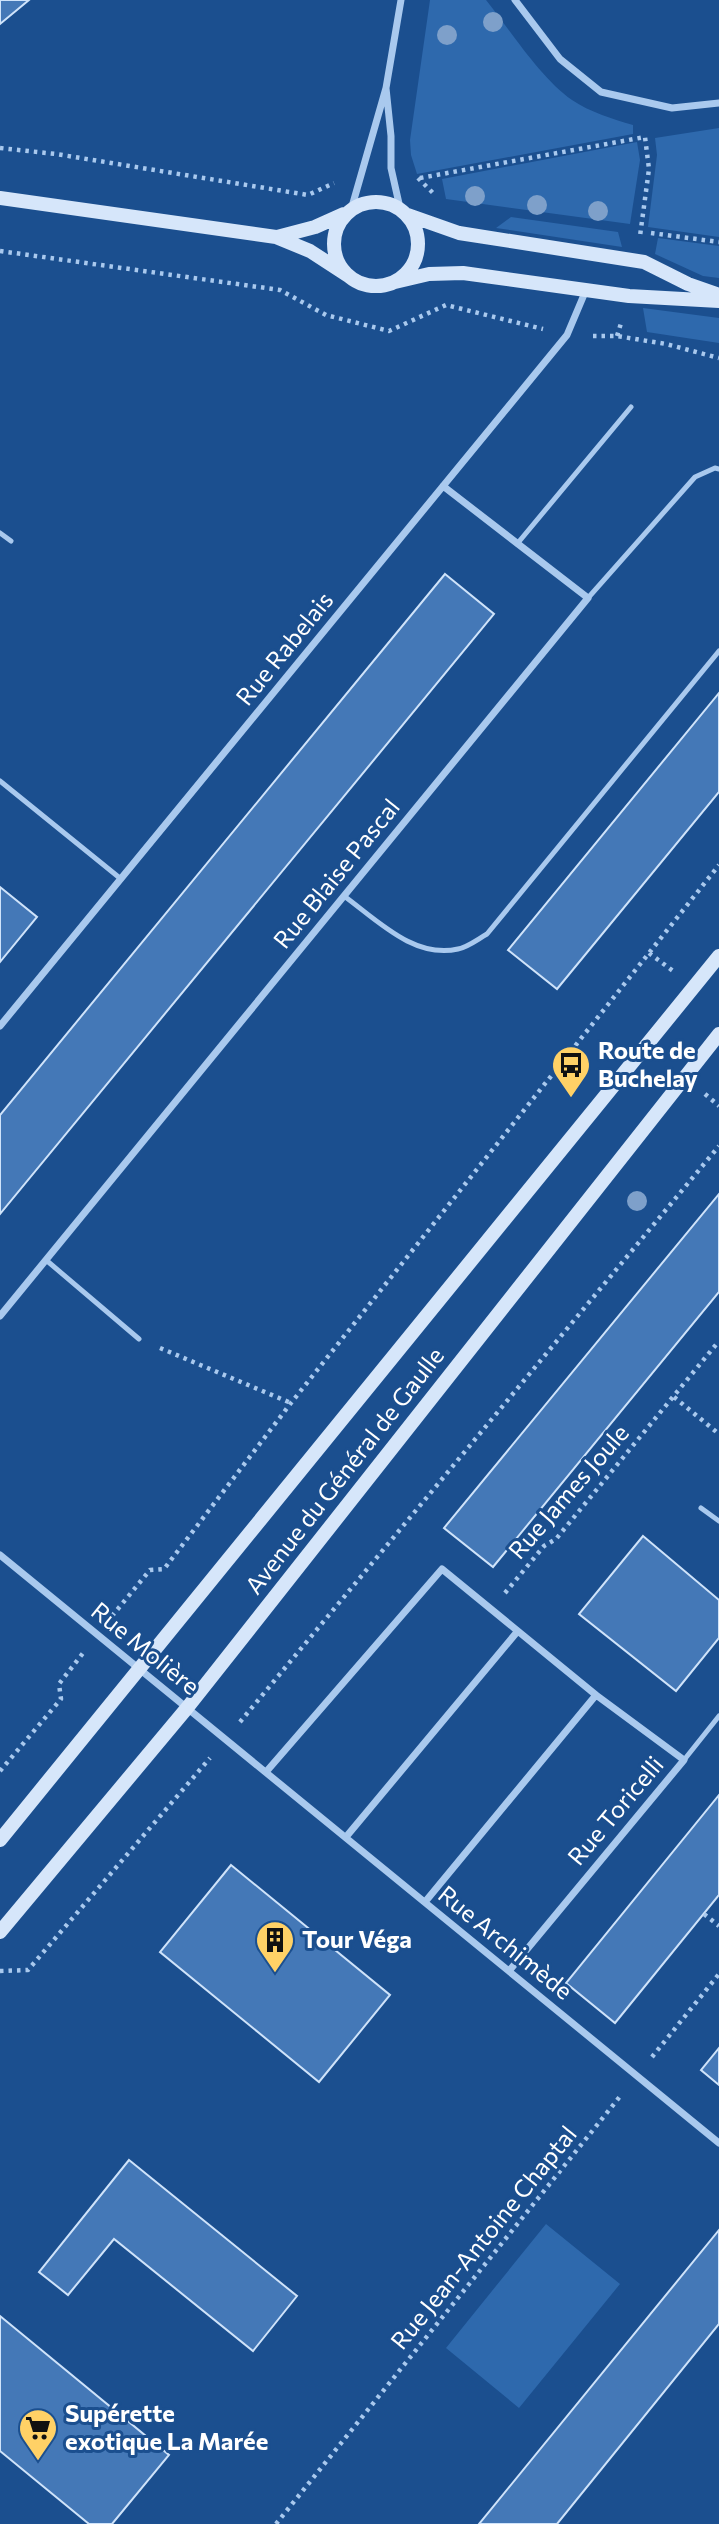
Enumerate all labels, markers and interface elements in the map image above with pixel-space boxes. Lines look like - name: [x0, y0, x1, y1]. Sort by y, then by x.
- street label: Rue Rabelais: [229, 585, 338, 711]
- street label: Rue Blaise Pascal: [267, 792, 405, 954]
- place label: Route de Buchelay: [598, 1035, 698, 1092]
- bus stop icon: Route de Buchelay: [550, 1044, 592, 1099]
- street label: Avenue du Général de Gaulle: [238, 1341, 449, 1599]
- street label: Rue James Joule: [502, 1418, 634, 1564]
- street label: Rue Molière: [86, 1595, 206, 1700]
- street label: Rue Toricelli: [561, 1750, 669, 1870]
- street label: Rue Archimède: [433, 1879, 579, 2005]
- building icon: Tour Véga: [254, 1919, 296, 1974]
- place label: Tour Véga: [302, 1924, 412, 1953]
- street label: Rue Jean-Antoine Chaptal: [384, 2120, 582, 2355]
- place label: Supérette exotique La Marée: [65, 2398, 268, 2455]
- supermarket icon: Supérette exotique La Marée: [17, 2407, 59, 2462]

